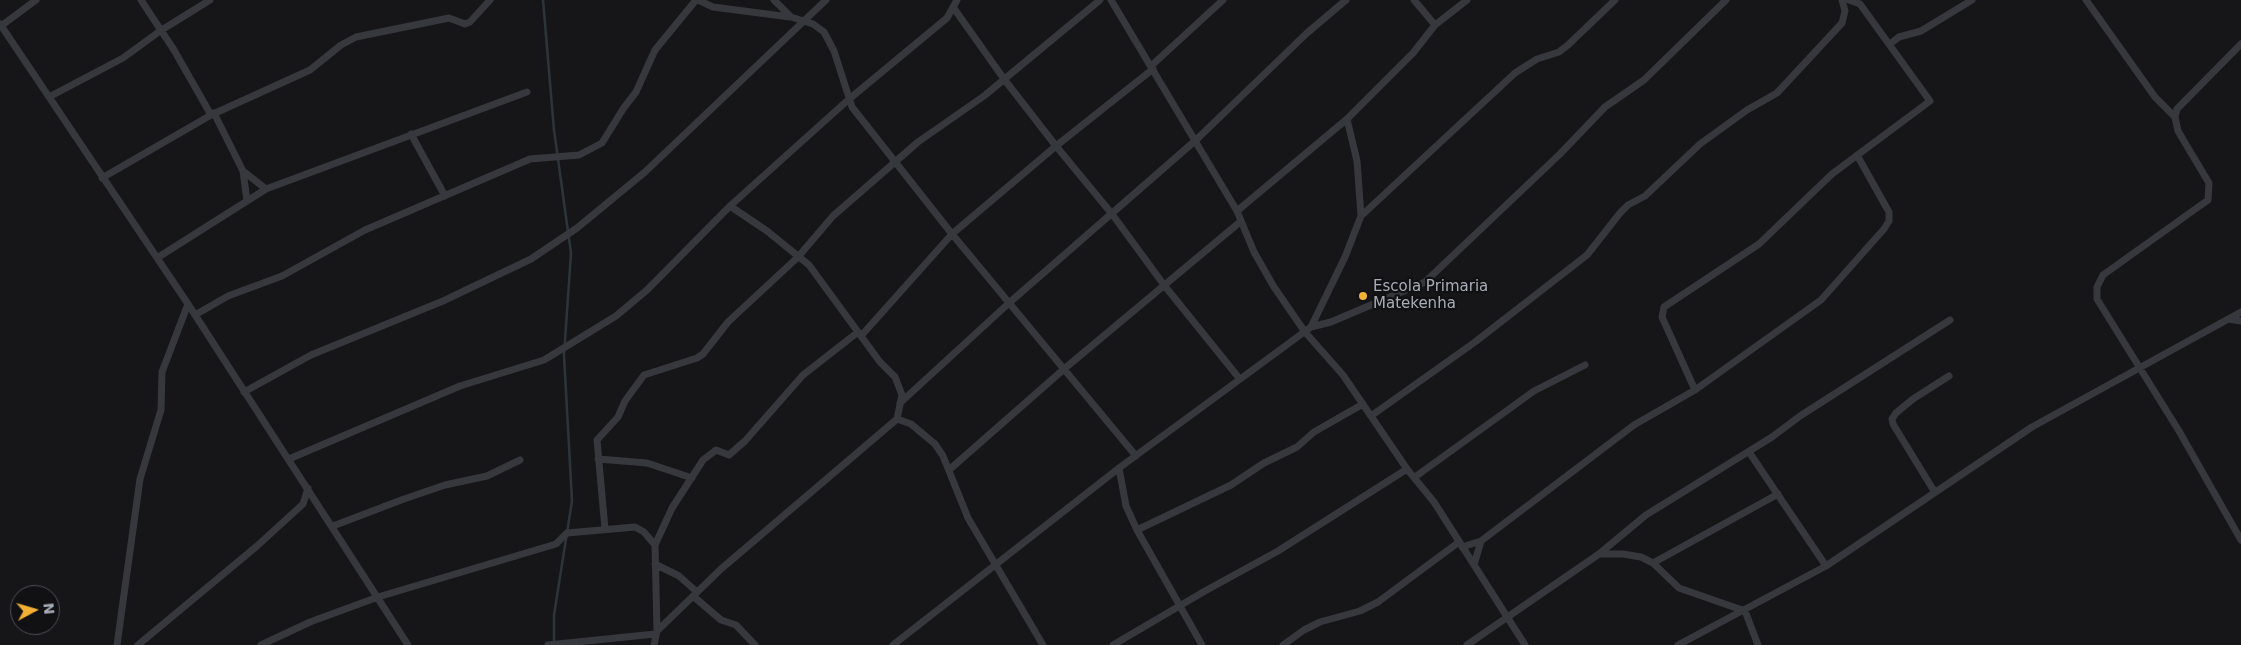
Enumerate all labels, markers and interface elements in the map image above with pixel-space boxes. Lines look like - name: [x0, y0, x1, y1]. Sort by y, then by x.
- place label: Escola Primaria Matekenha: [1373, 278, 1488, 313]
- marker: Escola Primaria Matekenha: [1357, 290, 1369, 302]
- north arrow: [10, 585, 60, 635]
- text: N: [40, 602, 57, 615]

